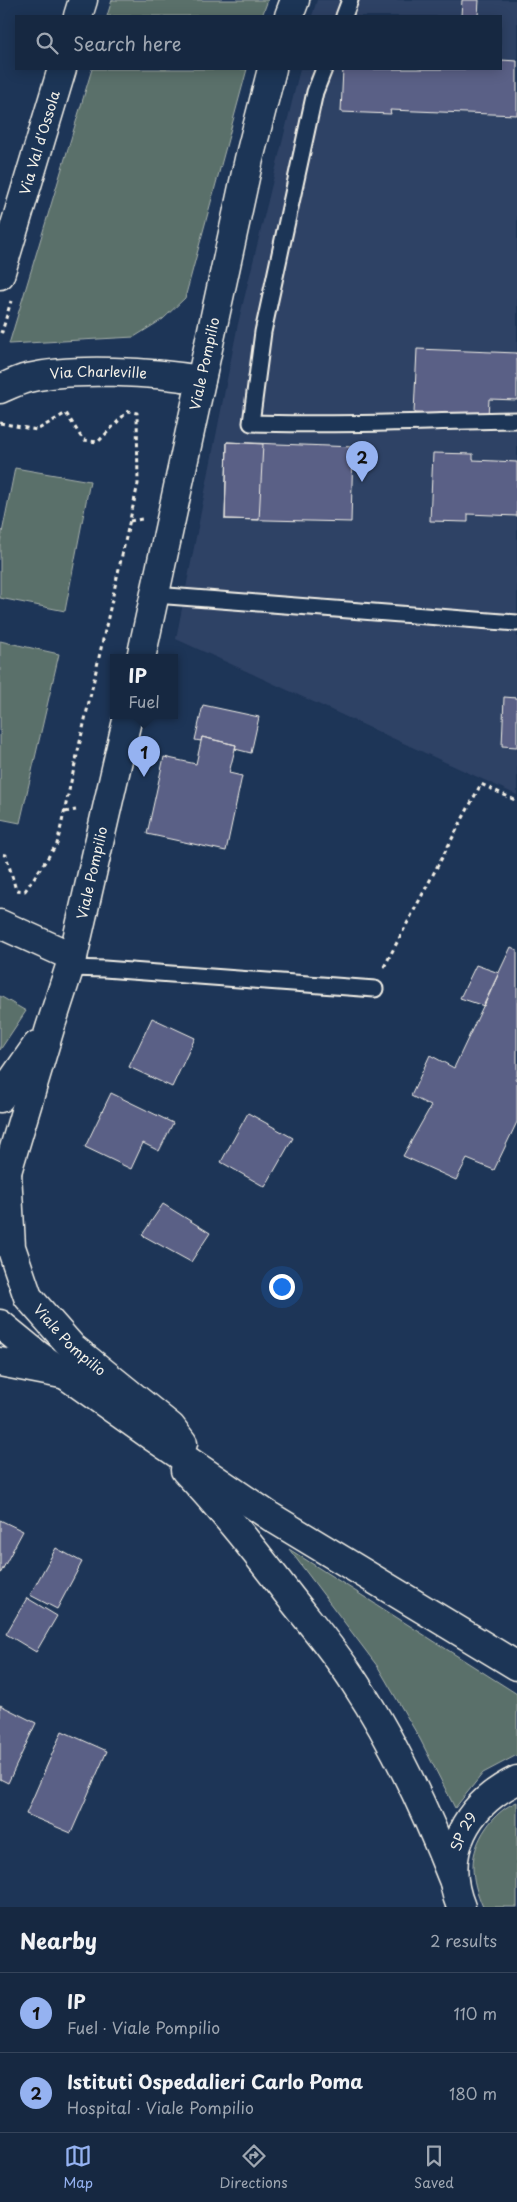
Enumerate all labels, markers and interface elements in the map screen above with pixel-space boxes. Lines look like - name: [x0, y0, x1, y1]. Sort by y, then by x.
- search box: [15, 15, 502, 70]
- icon: search: [33, 29, 61, 57]
- text: Search here: [73, 29, 182, 57]
- street label: Via Val d'Ossola: [14, 88, 65, 197]
- street label: Viale Pompilio: [184, 315, 225, 412]
- street label: Via Charleville: [49, 361, 148, 384]
- pin: 2: [346, 441, 378, 482]
- popup: [110, 654, 178, 719]
- text: IP: [128, 661, 147, 689]
- text: Fuel: [128, 689, 160, 713]
- pin: 1: [128, 736, 160, 777]
- street label: Viale Pompilio: [71, 824, 113, 921]
- your location: [269, 1274, 295, 1300]
- street label: Viale Pompilio: [29, 1299, 111, 1381]
- street label: SP 29: [445, 1808, 481, 1853]
- text: Nearby: [20, 1924, 97, 1956]
- text: 2 results: [430, 1928, 497, 1952]
- text: IP: [67, 1987, 86, 2015]
- text: 1: [32, 2001, 40, 2025]
- text: 110 m: [454, 2001, 497, 2025]
- text: Fuel · Viale Pompilio: [67, 2015, 220, 2039]
- text: Istituti Ospedalieri Carlo Poma: [67, 2067, 363, 2095]
- text: 2: [30, 2081, 42, 2105]
- text: 180 m: [449, 2081, 497, 2105]
- text: Hospital · Viale Pompilio: [67, 2095, 254, 2119]
- tab: Map: [63, 2142, 93, 2193]
- tab: Directions: [220, 2142, 288, 2193]
- tab: Saved: [414, 2142, 454, 2193]

